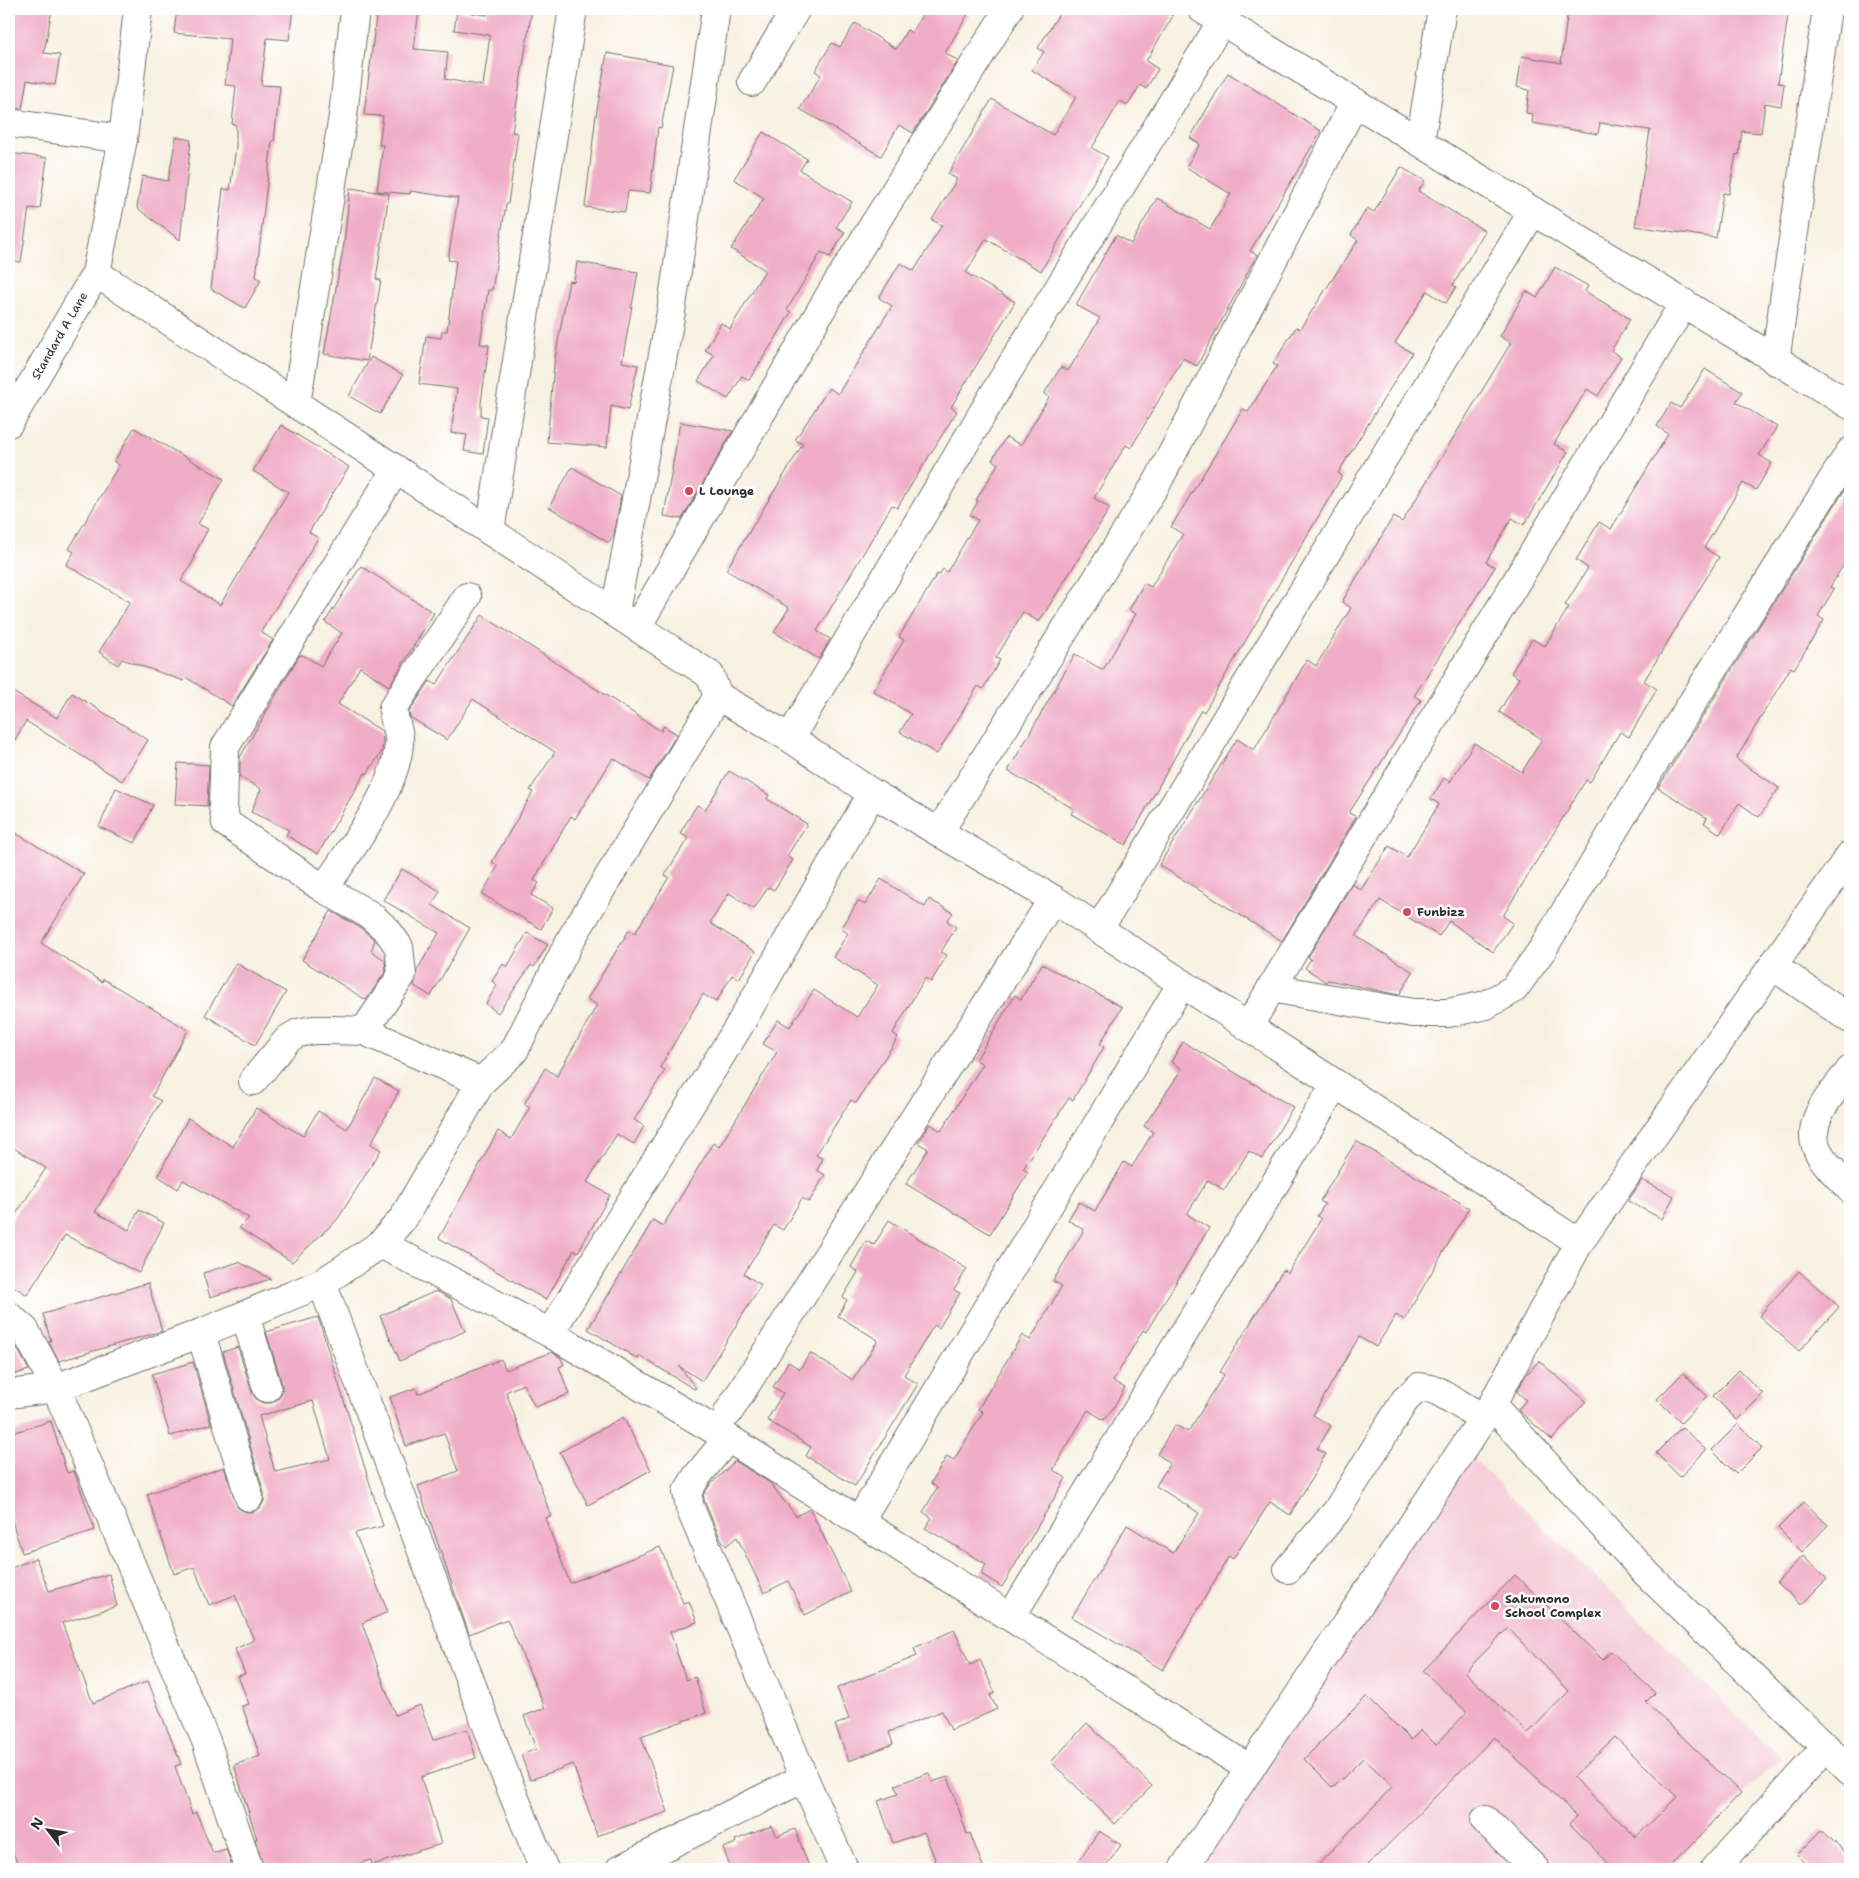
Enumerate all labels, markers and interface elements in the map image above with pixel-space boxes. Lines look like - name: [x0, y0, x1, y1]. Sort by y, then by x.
- street label: Standard A Lane: [28, 289, 92, 382]
- place label: L Lounge: [699, 483, 754, 499]
- marker: L Lounge: [683, 485, 695, 497]
- place label: Funbizz: [1417, 904, 1465, 920]
- marker: Funbizz: [1401, 906, 1413, 918]
- place label: Sakumono School Complex: [1505, 1591, 1601, 1621]
- marker: Sakumono School Complex: [1489, 1600, 1501, 1612]
- north arrow: [22, 1806, 72, 1856]
- text: N: [26, 1814, 47, 1833]

